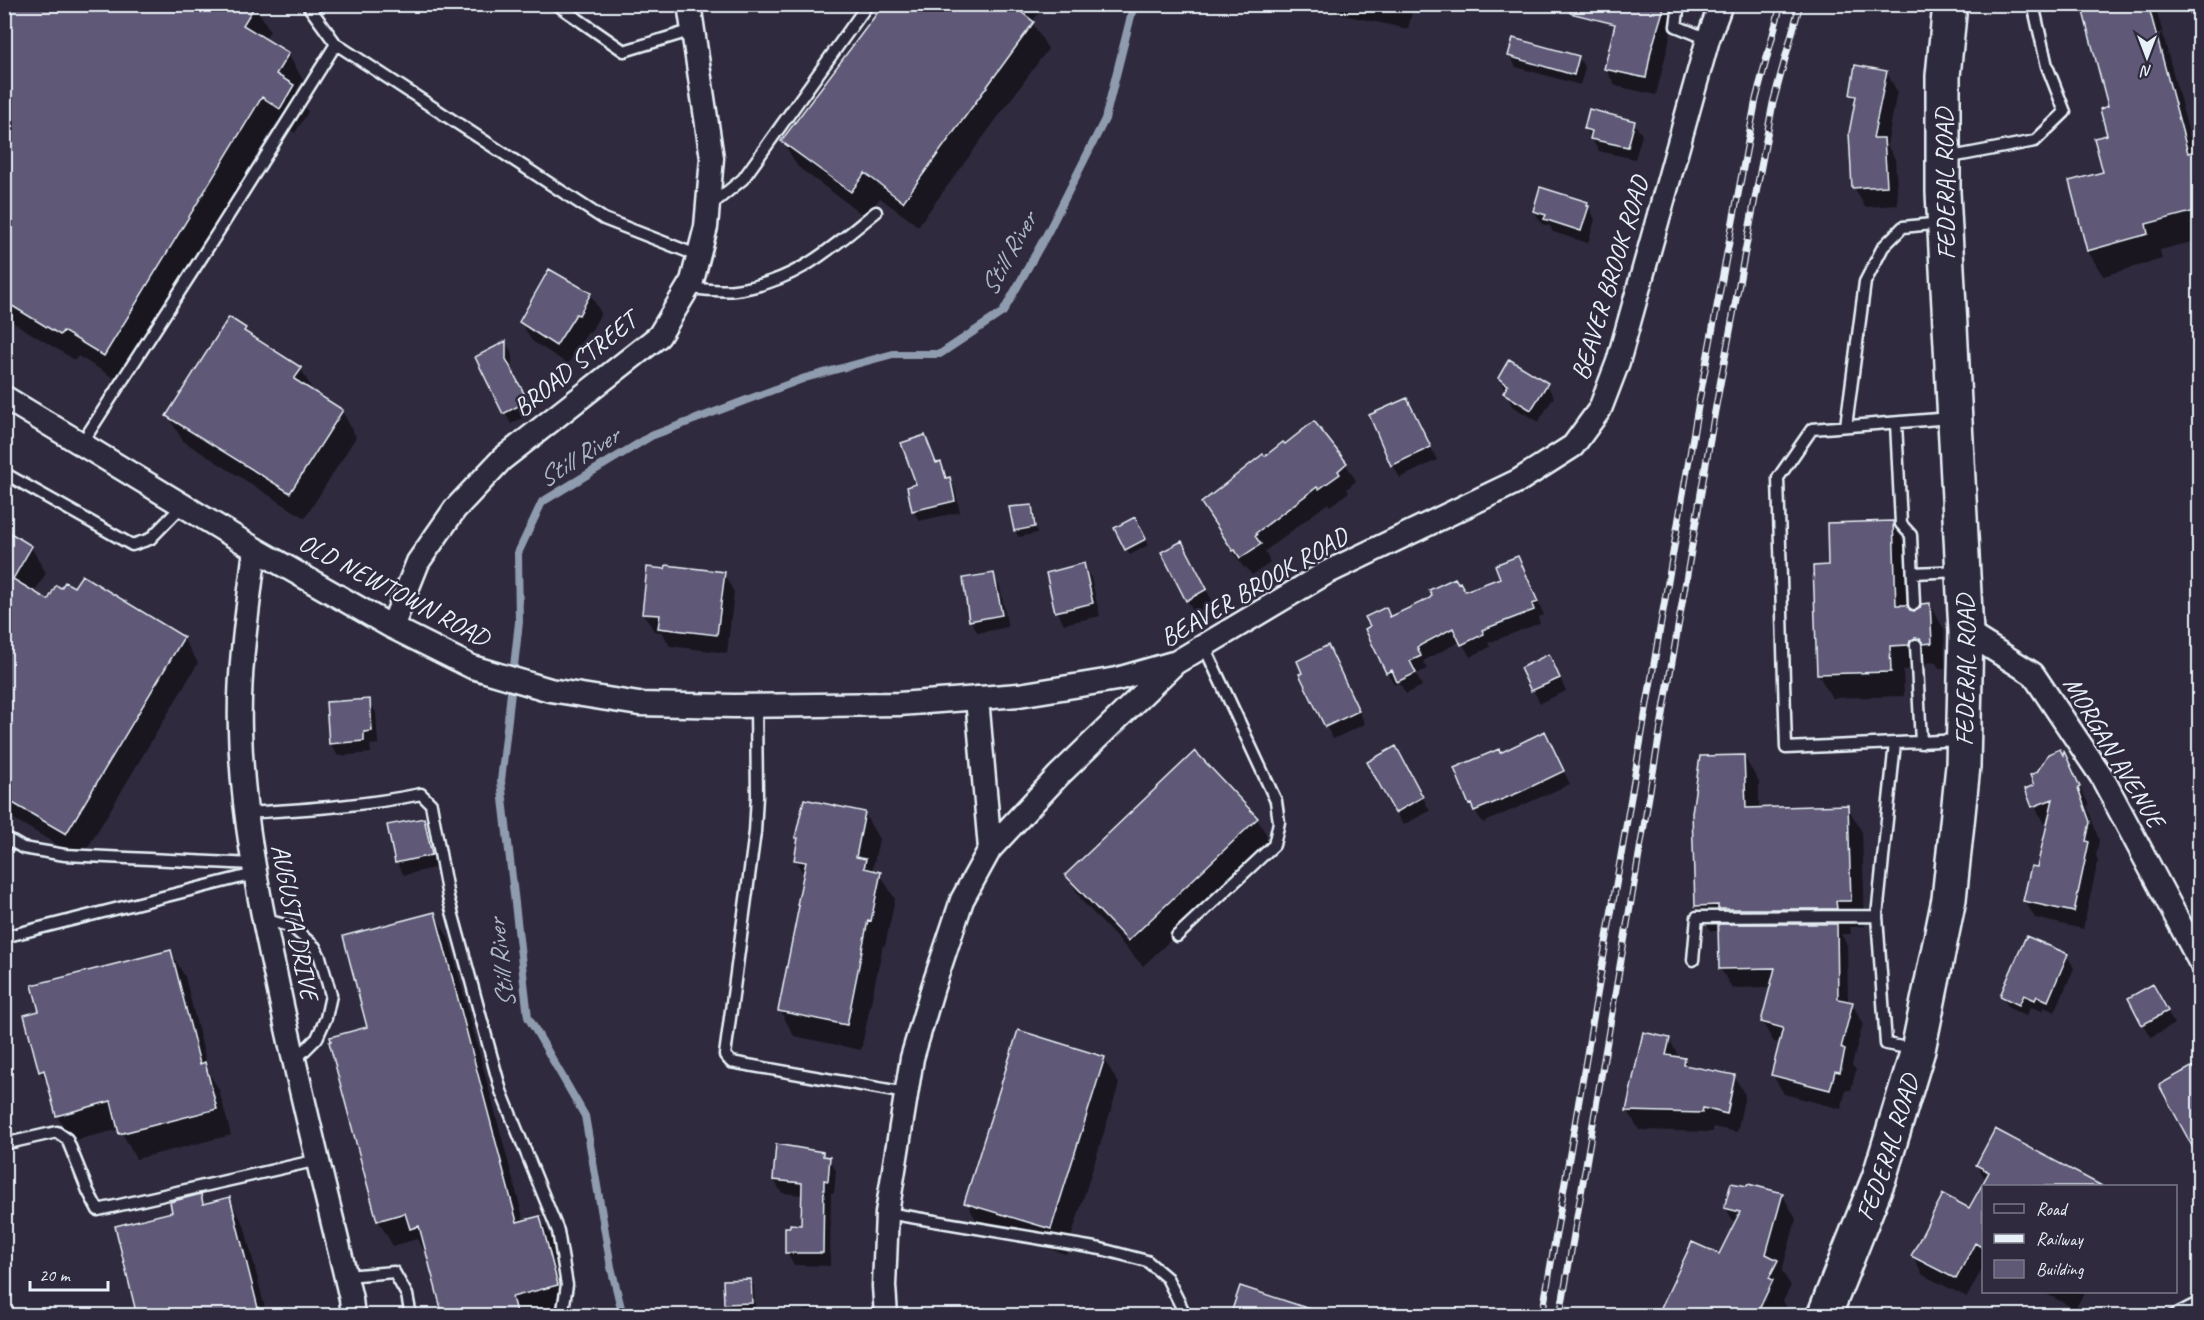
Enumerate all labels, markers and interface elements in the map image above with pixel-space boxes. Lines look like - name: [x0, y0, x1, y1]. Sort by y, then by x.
- north arrow: [2117, 27, 2177, 87]
- text: N: [2139, 61, 2152, 81]
- street label: FEDERAL ROAD: [1927, 105, 1963, 260]
- street label: BEAVER BROOK ROAD: [1563, 170, 1657, 384]
- water label: Still River: [971, 203, 1047, 301]
- street label: BROAD STREET: [506, 301, 648, 424]
- water label: Still River: [531, 417, 629, 495]
- street label: BEAVER BROOK ROAD: [1154, 519, 1355, 654]
- street label: OLD NEWTOWN ROAD: [293, 526, 498, 656]
- street label: FEDERAL ROAD: [1947, 591, 1983, 746]
- street label: MORGAN AVENUE: [2056, 670, 2174, 837]
- street label: AUGUSTA DRIVE: [264, 841, 327, 1006]
- water label: Still River: [478, 913, 523, 1010]
- street label: FEDERAL ROAD: [1847, 1068, 1927, 1225]
- legend: [1982, 1185, 2177, 1293]
- text: Road: [2036, 1198, 2069, 1220]
- text: Railway: [2036, 1228, 2084, 1250]
- scale bar: [30, 1254, 108, 1292]
- text: Building: [2036, 1258, 2085, 1280]
- text: 20 m: [39, 1264, 72, 1286]

